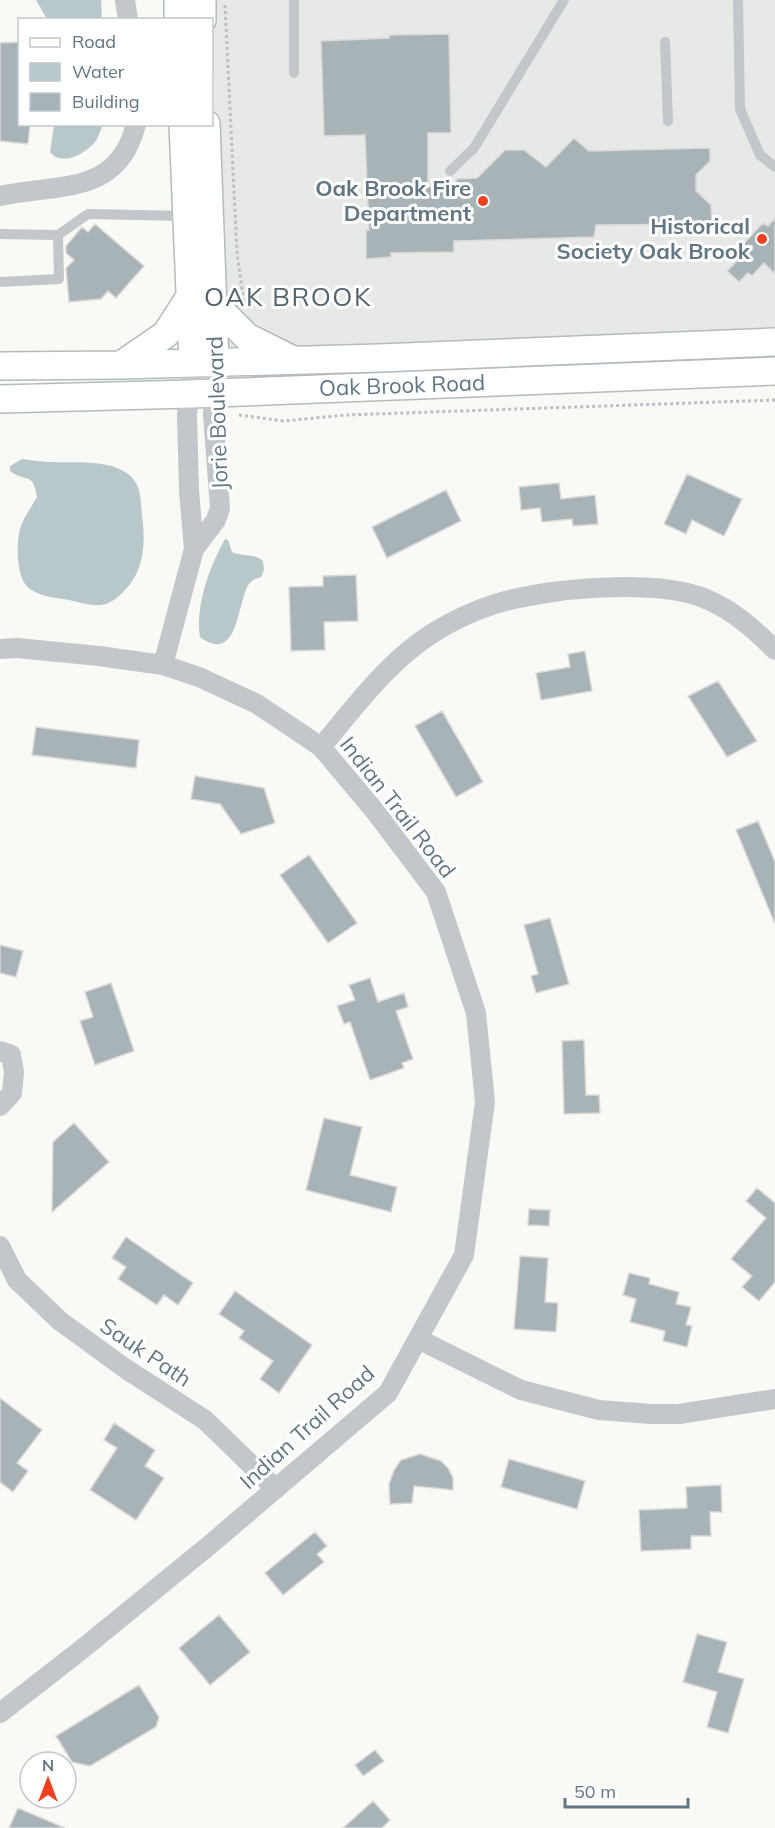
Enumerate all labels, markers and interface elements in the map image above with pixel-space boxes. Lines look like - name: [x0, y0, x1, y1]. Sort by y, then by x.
- legend: [18, 18, 213, 126]
- text: Road: [72, 30, 116, 53]
- text: Water: [72, 60, 125, 83]
- text: Building: [72, 90, 140, 113]
- place label: Oak Brook Fire Department: [315, 174, 471, 227]
- marker: Oak Brook Fire Department: [476, 194, 490, 208]
- place label: Historical Society Oak Brook: [556, 212, 751, 265]
- marker: Historical Society Oak Brook: [755, 232, 769, 246]
- district label: OAK BROOK: [204, 280, 372, 313]
- street label: Jorie Boulevard: [200, 336, 234, 490]
- street label: Oak Brook Road: [318, 368, 486, 402]
- street label: Indian Trail Road: [334, 731, 462, 883]
- street label: Sauk Path: [95, 1311, 197, 1393]
- street label: Indian Trail Road: [234, 1359, 380, 1495]
- north arrow: [18, 1750, 78, 1810]
- text: N: [42, 1755, 54, 1775]
- scale bar: [565, 1771, 688, 1809]
- text: 50 m: [574, 1780, 616, 1803]

